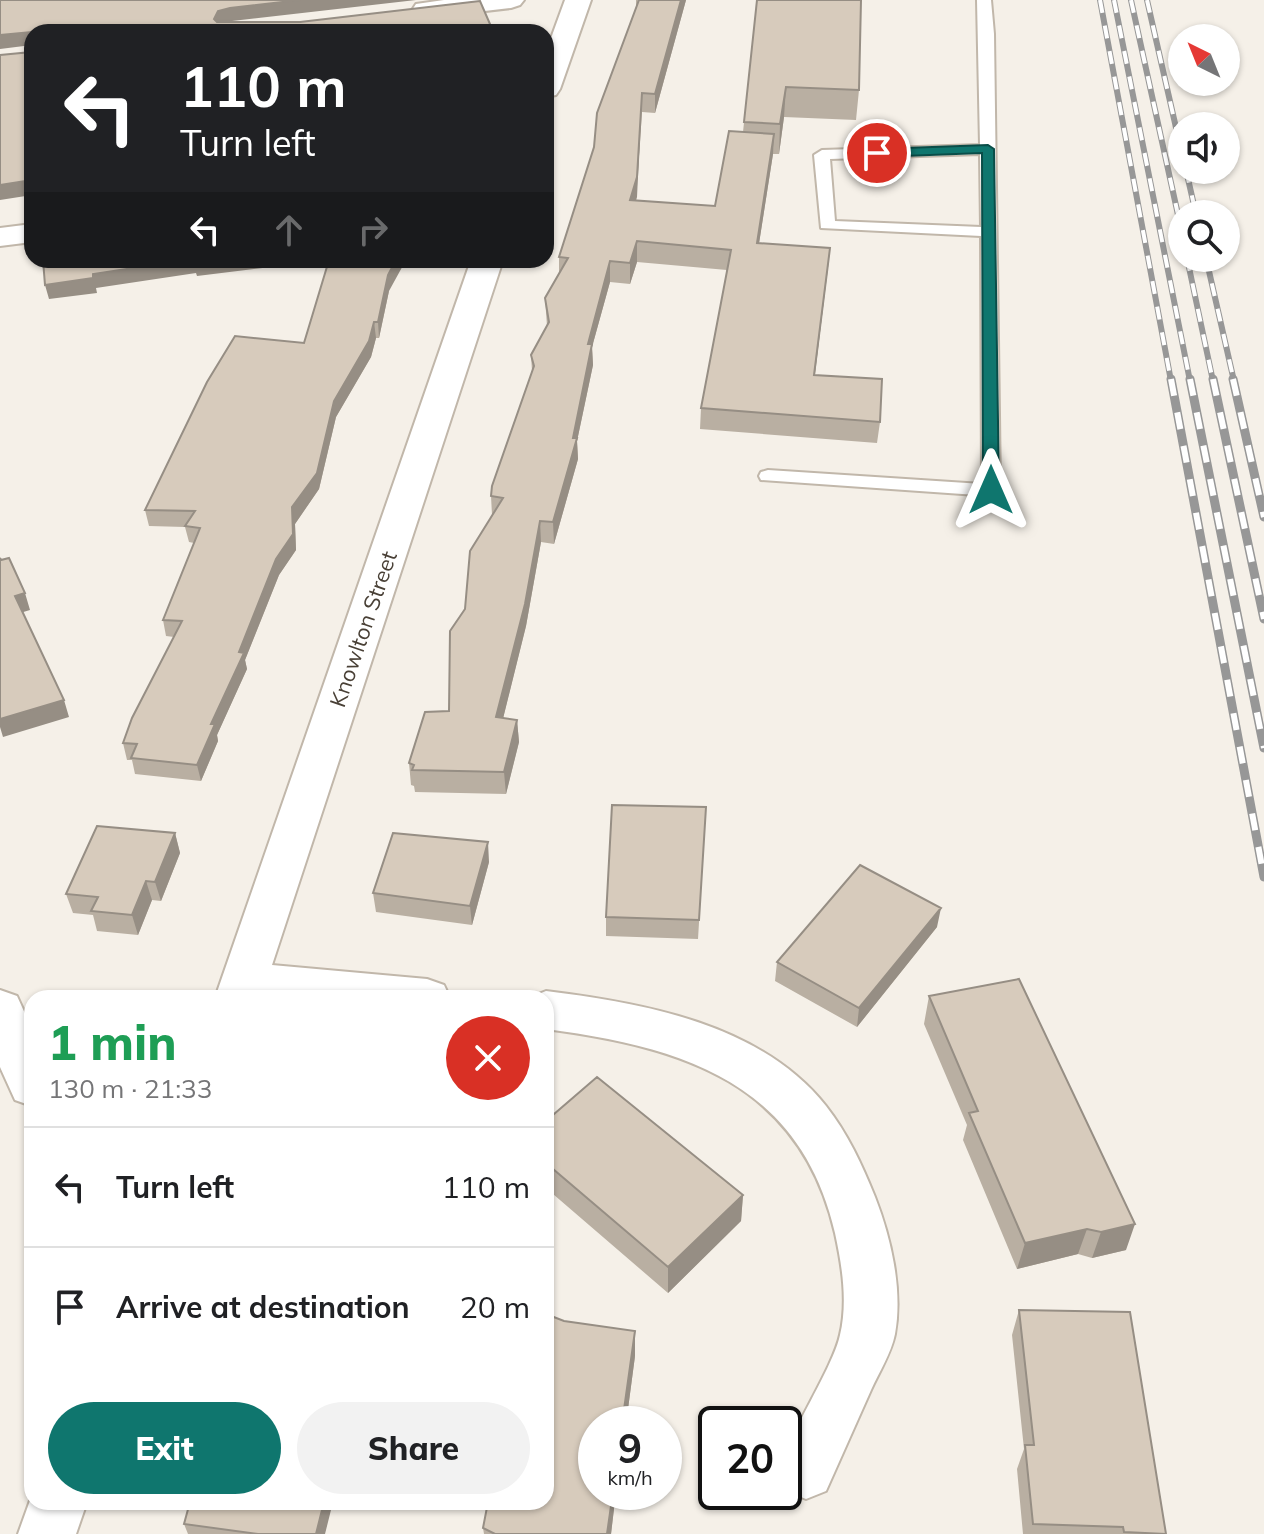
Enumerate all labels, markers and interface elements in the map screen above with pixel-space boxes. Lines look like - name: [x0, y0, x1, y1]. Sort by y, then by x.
- north arrow: [1168, 24, 1240, 96]
- map controls: [1168, 24, 1240, 272]
- text: 110 m: [180, 51, 347, 121]
- icon: left: [48, 56, 152, 160]
- button: sound: [1168, 112, 1240, 184]
- pin: [843, 119, 911, 187]
- text: Turn left: [180, 120, 316, 165]
- icon: arrive: [855, 131, 899, 175]
- button: search: [1168, 200, 1240, 272]
- icon: left: [183, 208, 227, 252]
- icon: ahead: [267, 208, 311, 252]
- icon: right: [351, 208, 395, 252]
- position arrow: [949, 448, 1033, 532]
- street label: Knowlton Street: [323, 547, 403, 711]
- text: 1 min: [48, 1012, 177, 1072]
- button: close: [446, 1016, 530, 1100]
- text: 130 m · 21:33: [48, 1072, 212, 1105]
- icon: left: [48, 1165, 92, 1209]
- text: Turn left: [116, 1168, 234, 1206]
- text: 110 m: [442, 1168, 530, 1206]
- icon: arrive: [48, 1285, 92, 1329]
- text: Arrive at destination: [116, 1288, 410, 1326]
- text: 20 m: [460, 1288, 530, 1326]
- button: Exit: [48, 1402, 281, 1494]
- button: Share: [297, 1402, 530, 1494]
- speed limit sign: 20: [698, 1406, 802, 1510]
- text: 9: [618, 1423, 642, 1473]
- text: km/h: [607, 1465, 653, 1490]

